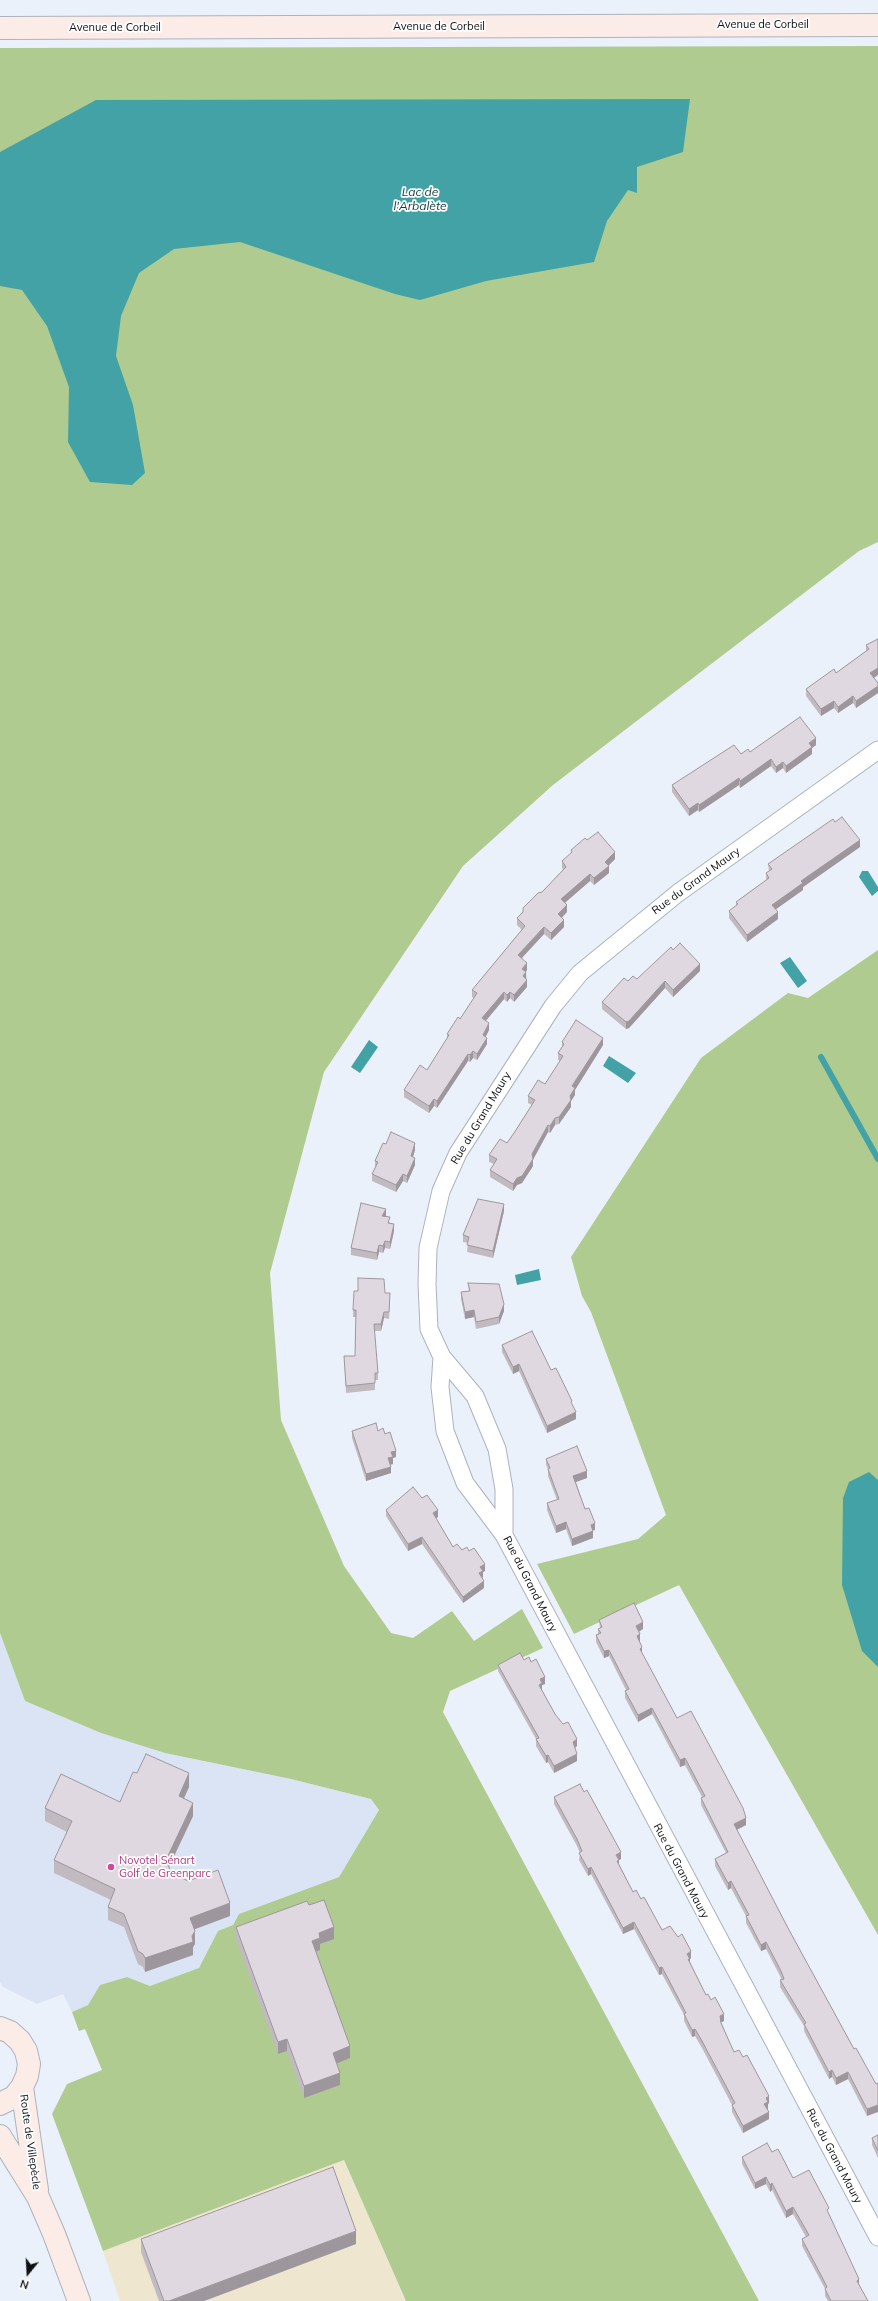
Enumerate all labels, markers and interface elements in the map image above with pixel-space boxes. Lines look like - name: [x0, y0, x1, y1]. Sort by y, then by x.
- street label: Avenue de Corbeil: [717, 18, 809, 32]
- street label: Avenue de Corbeil: [393, 20, 485, 34]
- street label: Avenue de Corbeil: [69, 21, 161, 35]
- water label: Lac de l'Arbalète: [393, 185, 447, 213]
- street label: Rue du Grand Maury: [649, 845, 743, 917]
- street label: Rue du Grand Maury: [448, 1069, 514, 1167]
- street label: Rue du Grand Maury: [500, 1534, 560, 1634]
- street label: Rue du Grand Maury: [650, 1821, 712, 1921]
- place label: Novotel Sénart Golf de Greenparc: [119, 1854, 211, 1880]
- marker: Novotel Sénart Golf de Greenparc: [106, 1862, 116, 1872]
- street label: Route de Villepècle: [17, 2093, 43, 2191]
- street label: Rue du Grand Maury: [803, 2106, 865, 2206]
- north arrow: [8, 2253, 48, 2293]
- text: N: [18, 2276, 30, 2292]

